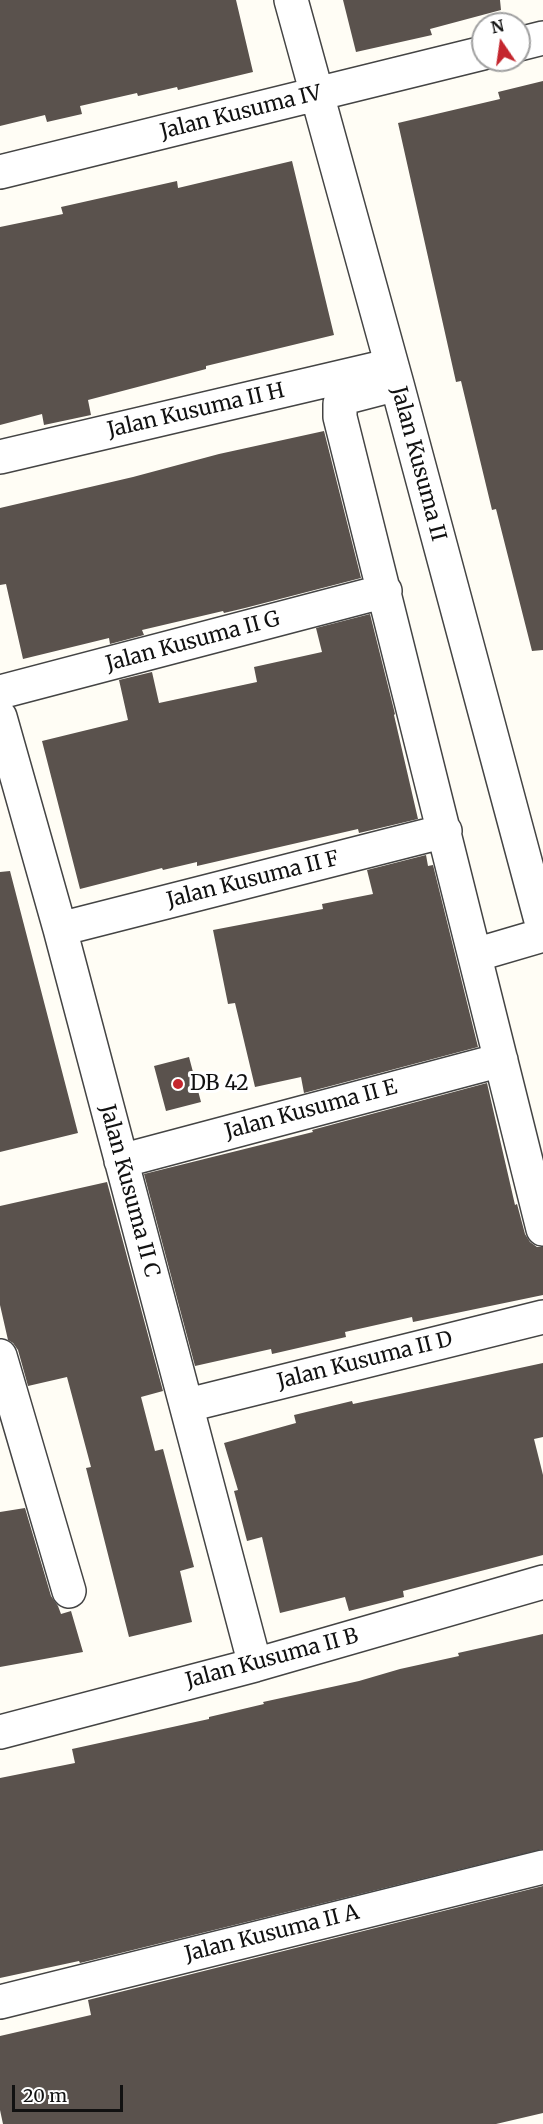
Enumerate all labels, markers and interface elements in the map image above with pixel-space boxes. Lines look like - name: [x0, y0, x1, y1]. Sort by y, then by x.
- north arrow: [471, 12, 531, 72]
- text: N: [489, 15, 506, 38]
- street label: Jalan Kusuma IV: [158, 81, 324, 145]
- street label: Jalan Kusuma II H: [105, 378, 287, 444]
- street label: Jalan Kusuma II: [385, 384, 451, 544]
- street label: Jalan Kusuma II G: [103, 607, 283, 677]
- street label: Jalan Kusuma II F: [164, 846, 342, 914]
- place label: DB 42: [190, 1071, 249, 1097]
- street label: Jalan Kusuma II E: [222, 1075, 400, 1145]
- marker: DB 42: [171, 1077, 185, 1091]
- street label: Jalan Kusuma II C: [94, 1102, 164, 1280]
- street label: Jalan Kusuma II D: [275, 1327, 455, 1395]
- street label: Jalan Kusuma II B: [183, 1624, 361, 1694]
- street label: Jalan Kusuma II A: [182, 1900, 362, 1968]
- scale bar: [15, 2073, 126, 2111]
- text: 20 m: [23, 2084, 67, 2107]

